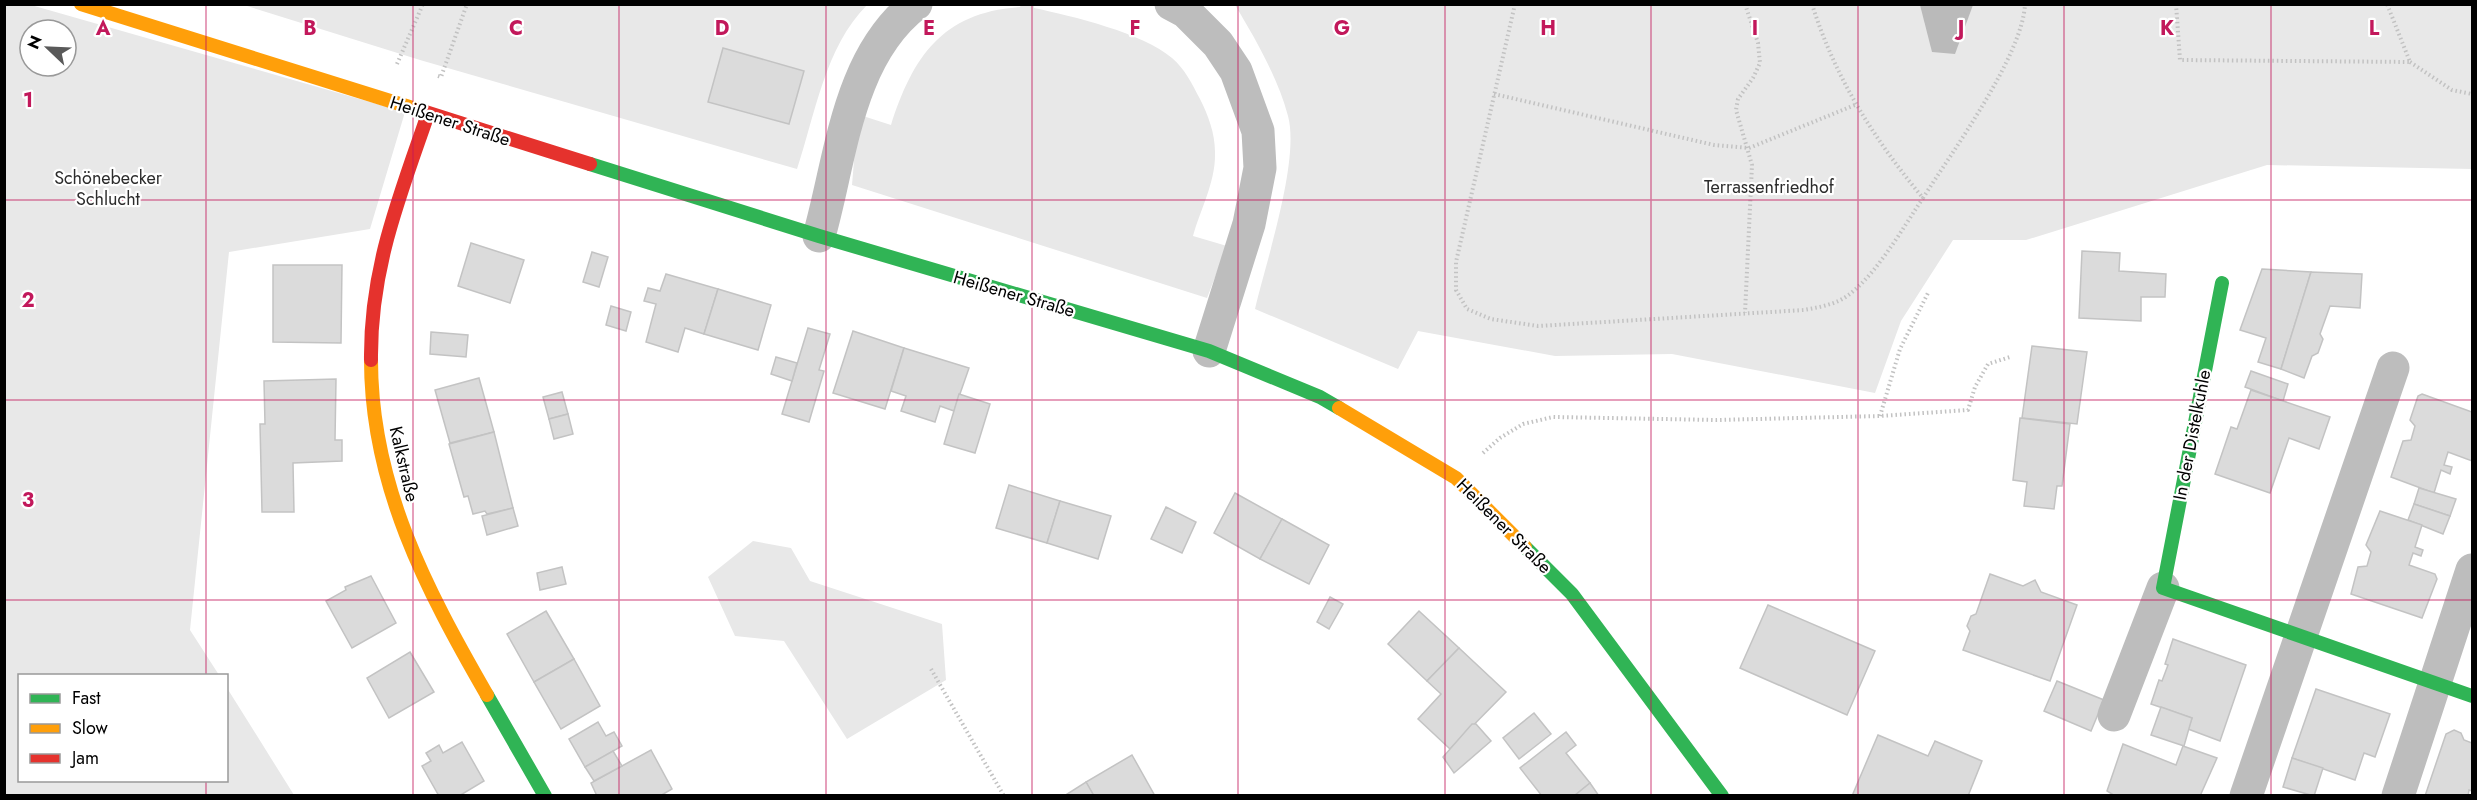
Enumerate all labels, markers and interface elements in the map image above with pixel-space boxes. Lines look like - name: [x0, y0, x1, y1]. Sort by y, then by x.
- text: A: [95, 14, 111, 43]
- text: B: [303, 14, 317, 43]
- text: C: [509, 14, 523, 43]
- text: D: [715, 14, 729, 43]
- text: E: [923, 14, 935, 43]
- text: F: [1129, 14, 1141, 43]
- text: G: [1334, 14, 1350, 43]
- text: H: [1540, 14, 1556, 43]
- text: I: [1752, 14, 1758, 43]
- text: J: [1954, 14, 1964, 43]
- text: K: [2160, 14, 2174, 43]
- text: L: [2369, 14, 2380, 43]
- north arrow: [18, 18, 78, 78]
- text: N: [22, 32, 48, 53]
- text: 1: [23, 86, 33, 115]
- street label: Heißener Straße: [387, 89, 513, 153]
- park label: Schönebecker Schlucht: [54, 165, 163, 212]
- park label: Terrassenfriedhof: [1704, 174, 1835, 200]
- street label: Heißener Straße: [950, 264, 1078, 324]
- text: 2: [21, 286, 35, 315]
- street label: In der Distelkuhle: [2167, 368, 2217, 502]
- street label: Kalkstraße: [383, 424, 425, 504]
- street label: Heißener Straße: [1451, 473, 1557, 579]
- text: 3: [22, 486, 34, 515]
- legend: [18, 674, 228, 782]
- text: Fast: [72, 685, 101, 711]
- text: Slow: [72, 715, 109, 741]
- text: Jam: [70, 745, 99, 771]

